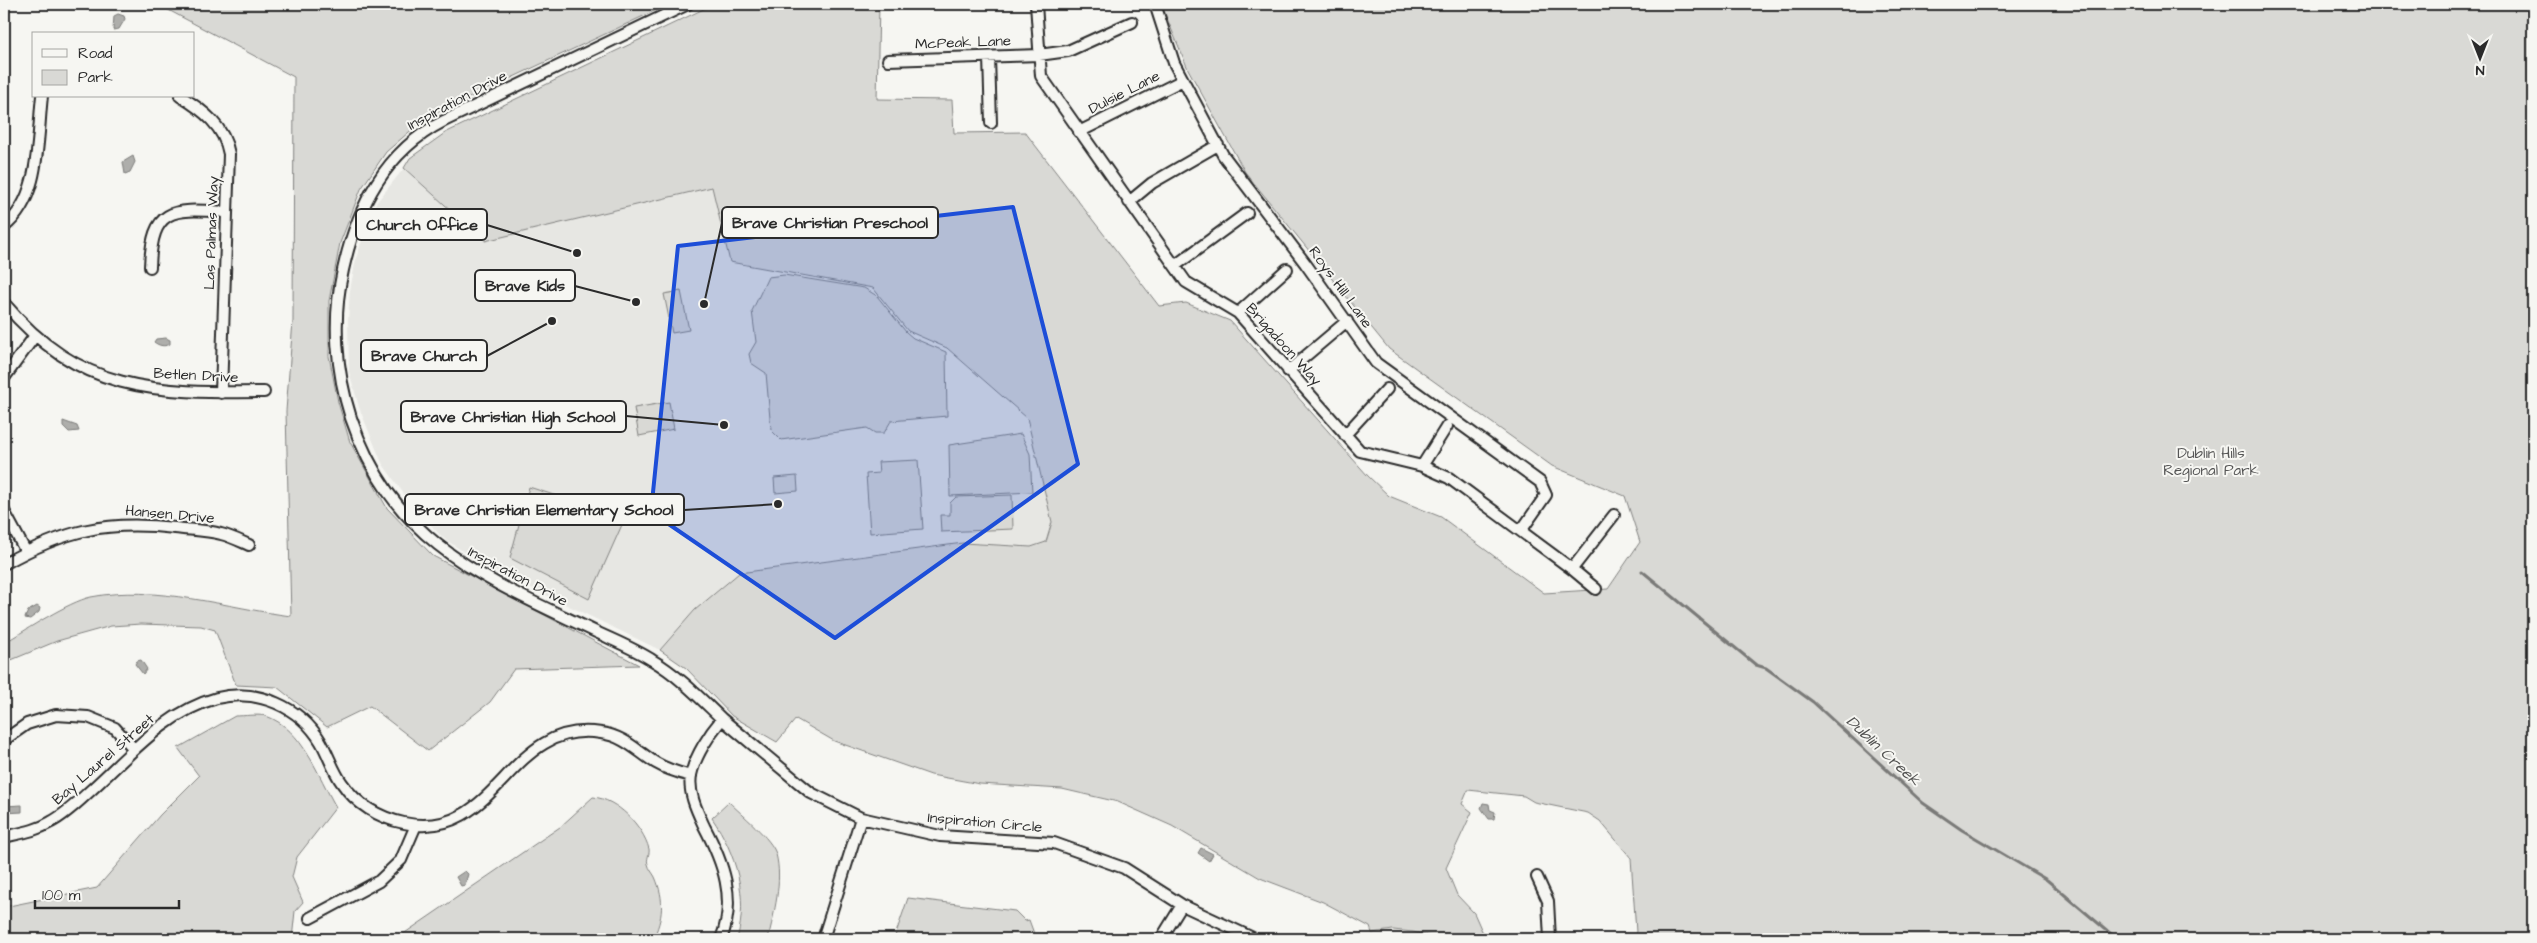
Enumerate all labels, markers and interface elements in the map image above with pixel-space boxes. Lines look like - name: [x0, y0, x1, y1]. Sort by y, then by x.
- street label: McPeak Lane: [915, 30, 1011, 55]
- legend: [32, 32, 195, 98]
- north arrow: [2454, 32, 2504, 82]
- text: Road: [78, 43, 113, 64]
- text: N: [2475, 60, 2484, 80]
- street label: Inspiration Drive: [404, 65, 511, 136]
- street label: Dulsie Lane: [1085, 66, 1163, 119]
- text: Park: [78, 67, 113, 88]
- street label: Las Palmas Way: [199, 176, 225, 290]
- callout: Brave Christian Preschool: [722, 207, 938, 238]
- callout: Church Office: [356, 209, 487, 240]
- text: Brave Christian Preschool: [732, 212, 928, 234]
- text: Church Office: [366, 214, 478, 236]
- street label: Roys Hill Lane: [1303, 242, 1377, 333]
- callout: Brave Kids: [475, 270, 575, 301]
- text: Brave Kids: [485, 275, 565, 297]
- street label: Brigadoon Way: [1240, 298, 1326, 391]
- callout: Brave Church: [361, 340, 487, 371]
- text: Brave Church: [371, 345, 478, 367]
- street label: Betlen Drive: [153, 363, 239, 388]
- callout: Brave Christian High School: [401, 401, 626, 432]
- text: Brave Christian High School: [410, 406, 616, 430]
- park label: Dublin Hills Regional Park: [2163, 443, 2259, 482]
- callout: Brave Christian Elementary School: [405, 494, 684, 525]
- text: Brave Christian Elementary School: [415, 499, 674, 522]
- street label: Hansen Drive: [124, 500, 215, 529]
- street label: Inspiration Drive: [464, 541, 571, 612]
- street label: Bay Laurel Street: [48, 709, 160, 810]
- water label: Dublin Creek: [1841, 711, 1926, 792]
- street label: Inspiration Circle: [927, 807, 1043, 838]
- scale bar: [35, 878, 179, 910]
- text: 100 m: [42, 885, 81, 906]

